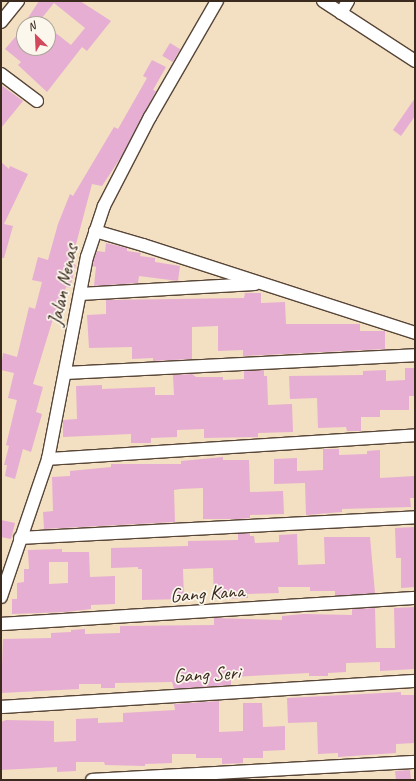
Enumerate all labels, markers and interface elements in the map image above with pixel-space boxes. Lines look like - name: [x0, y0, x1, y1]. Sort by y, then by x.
- north arrow: [16, 16, 56, 56]
- text: N: [26, 18, 37, 34]
- street label: Jalan Nenas: [43, 242, 83, 328]
- street label: Gang Kana: [169, 578, 245, 608]
- street label: Gang Seri: [173, 660, 241, 688]

